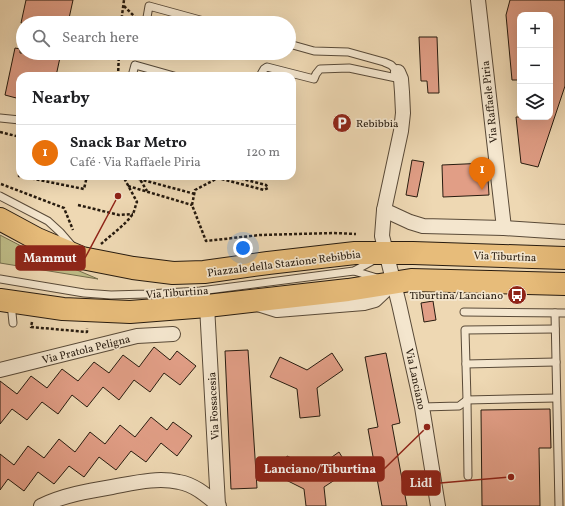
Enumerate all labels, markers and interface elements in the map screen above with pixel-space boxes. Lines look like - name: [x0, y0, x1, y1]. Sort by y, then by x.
- map controls: [517, 12, 553, 120]
- button: +: [517, 12, 553, 48]
- search box: [16, 16, 296, 60]
- icon: search: [30, 27, 52, 49]
- text: Search here: [62, 28, 139, 49]
- button: −: [517, 48, 553, 84]
- street label: Via Raffaele Piria: [479, 59, 502, 144]
- button: layers: [517, 84, 553, 120]
- text: Nearby: [32, 87, 90, 110]
- parking icon: Rebibbia: [331, 112, 353, 134]
- place label: Rebibbia: [356, 117, 399, 132]
- text: Snack Bar Metro: [70, 133, 187, 154]
- text: 1: [42, 144, 48, 162]
- text: 120 m: [246, 144, 280, 162]
- text: Café · Via Raffaele Piria: [70, 154, 201, 172]
- pin: 1: [469, 157, 495, 190]
- your location: [233, 238, 253, 258]
- callout: Mammut: [16, 246, 85, 270]
- street label: Piazzale della Stazione Rebibbia: [207, 248, 362, 281]
- street label: Via Tiburtina: [473, 249, 537, 266]
- text: Mammut: [24, 251, 77, 267]
- street label: Via Tiburtina: [145, 284, 210, 303]
- bus stop icon: Tiburtina/Lanciano: [506, 284, 528, 306]
- place label: Tiburtina/Lanciano: [409, 289, 503, 304]
- street label: Via Pratola Peligna: [41, 332, 133, 369]
- street label: Via Lanciano: [401, 347, 428, 411]
- street label: Via Fossacesia: [205, 371, 224, 440]
- callout: Lanciano/Tiburtina: [256, 457, 384, 481]
- text: Lanciano/Tiburtina: [264, 462, 376, 478]
- callout: Lidl: [402, 471, 440, 495]
- text: Lidl: [410, 476, 432, 492]

